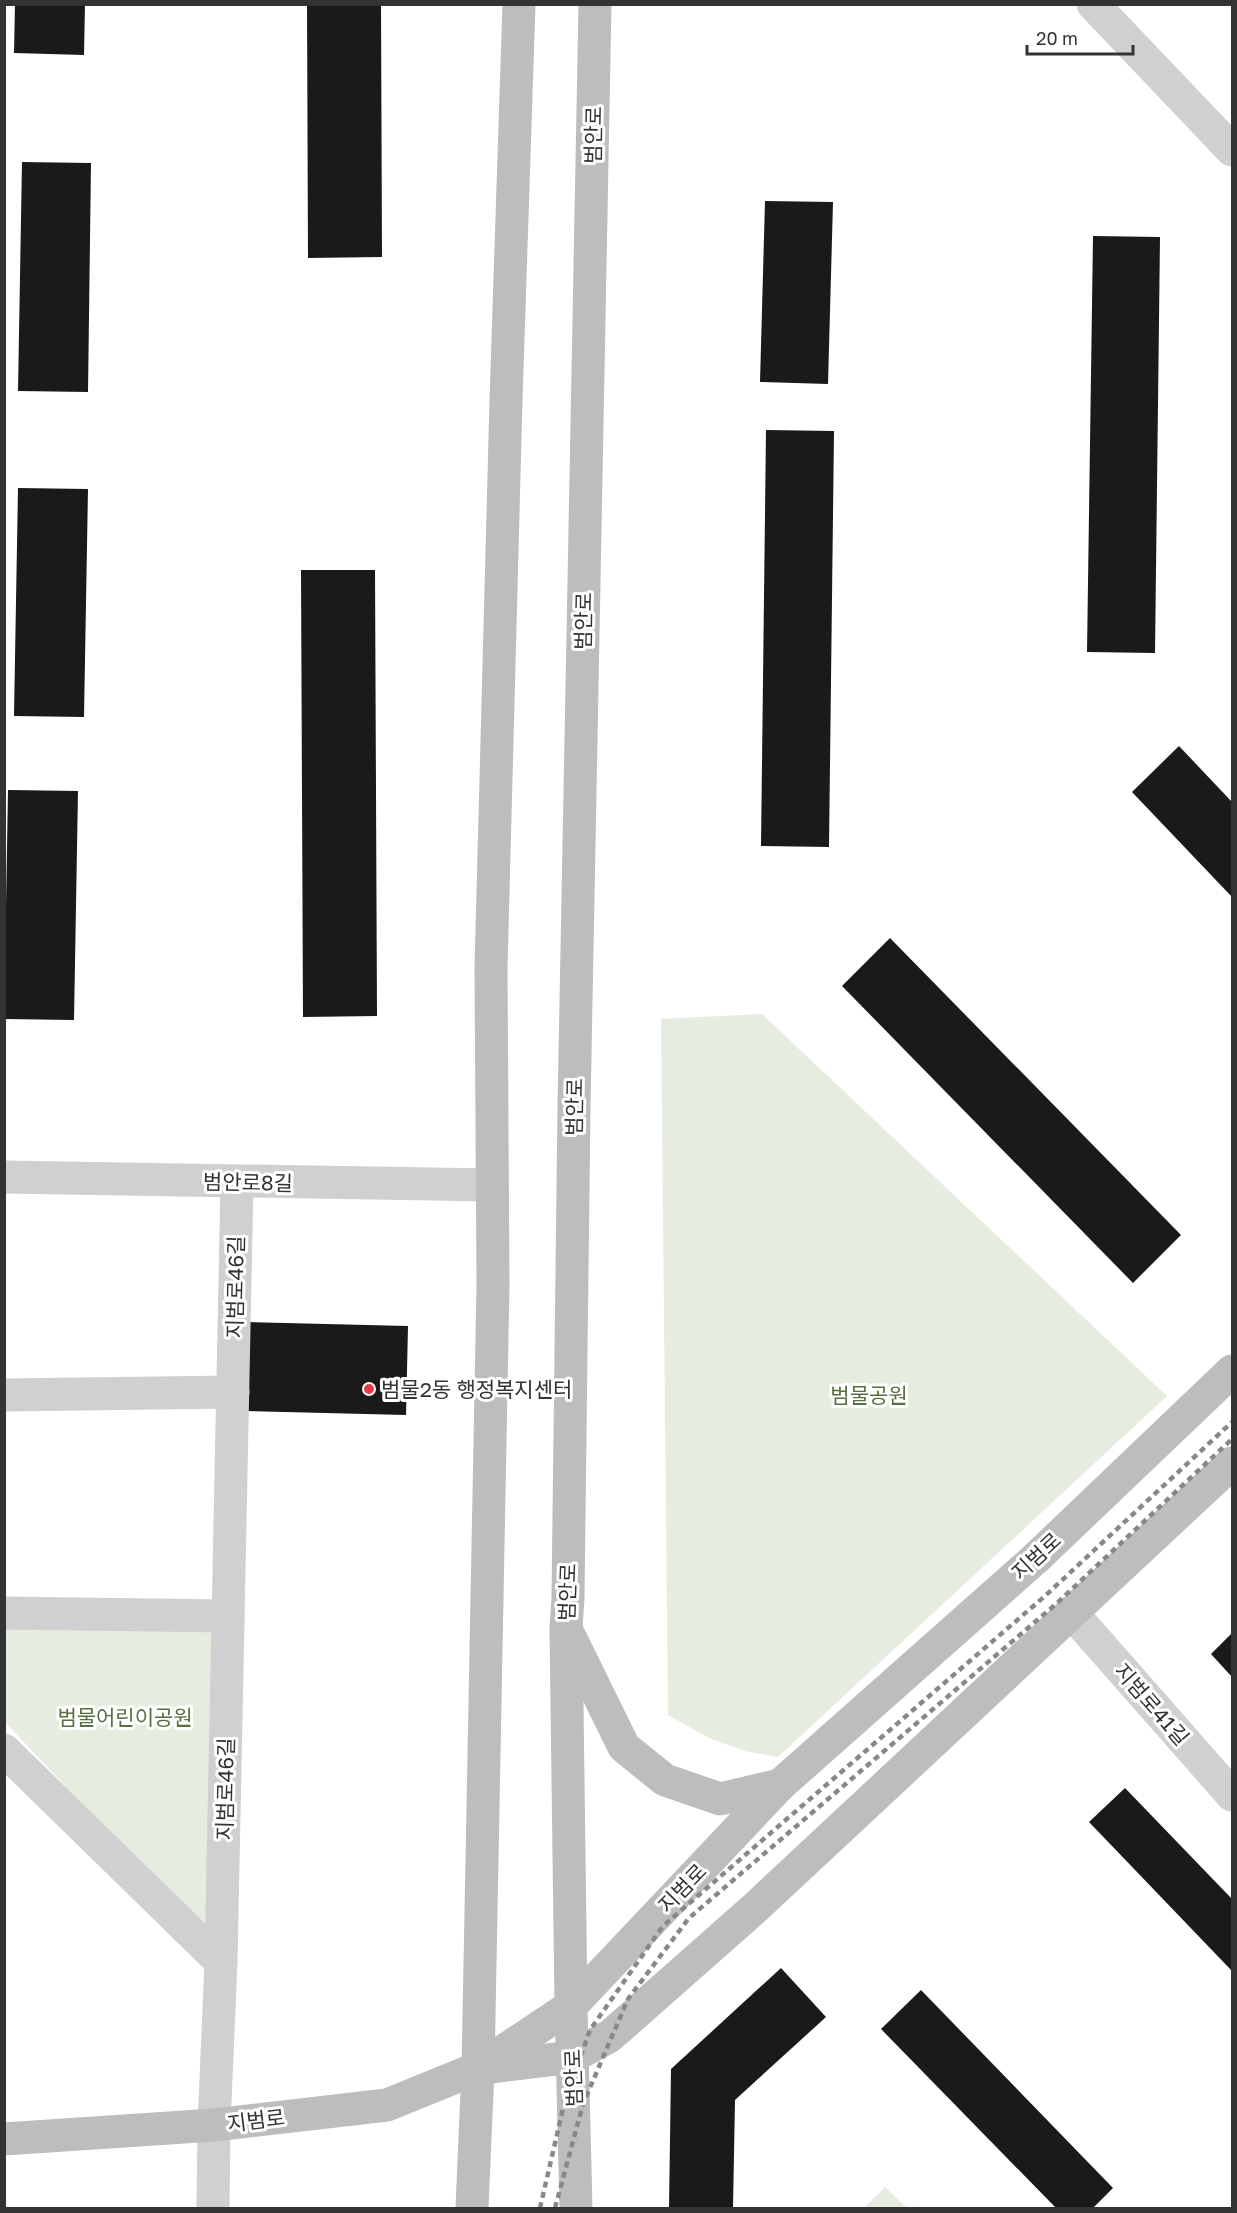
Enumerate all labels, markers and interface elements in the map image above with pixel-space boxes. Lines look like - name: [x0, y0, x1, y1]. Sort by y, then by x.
- scale bar: [1027, 18, 1134, 56]
- text: 20 m: [1036, 27, 1078, 49]
- street label: 범안로: [579, 106, 607, 164]
- street label: 범안로: [569, 592, 597, 650]
- street label: 범안로: [560, 1078, 588, 1136]
- street label: 범안로8길: [203, 1168, 293, 1196]
- street label: 지범로46길: [221, 1235, 249, 1339]
- place label: 범물2동 행정복지센터: [381, 1376, 572, 1402]
- marker: 범물2동 행정복지센터: [362, 1382, 376, 1396]
- park label: 범물공원: [830, 1382, 908, 1408]
- street label: 지범로: [1006, 1527, 1066, 1585]
- street label: 범안로: [553, 1563, 581, 1621]
- street label: 지범로41길: [1109, 1658, 1195, 1750]
- park label: 범물어린이공원: [57, 1704, 193, 1730]
- street label: 지범로46길: [211, 1737, 239, 1841]
- street label: 지범로: [653, 1858, 711, 1918]
- street label: 범안로: [559, 2049, 587, 2107]
- street label: 지범로: [226, 2104, 286, 2136]

